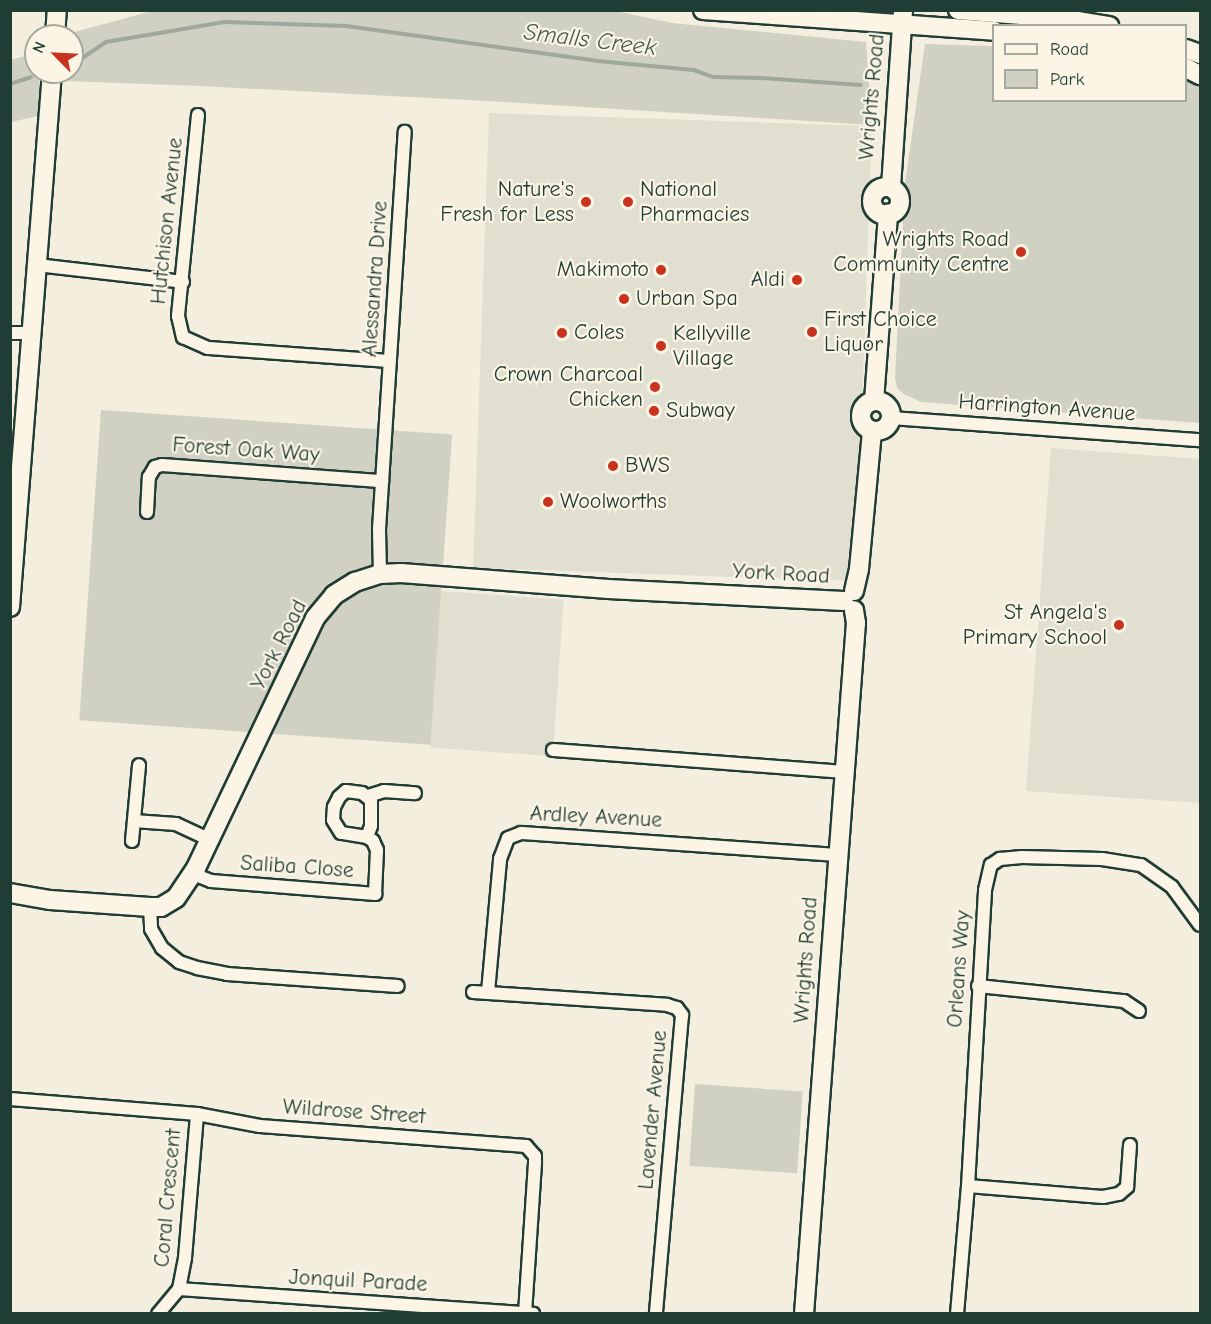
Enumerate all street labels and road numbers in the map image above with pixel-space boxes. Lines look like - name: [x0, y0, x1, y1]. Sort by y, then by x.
- street label: Wrights Road: [853, 33, 891, 161]
- street label: Hutchison Avenue: [145, 136, 189, 306]
- street label: Alessandra Drive: [356, 200, 394, 358]
- street label: Harrington Avenue: [958, 389, 1136, 427]
- street label: Forest Oak Way: [172, 432, 320, 468]
- street label: York Road: [732, 558, 830, 590]
- street label: York Road: [245, 596, 313, 694]
- street label: Ardley Avenue: [529, 800, 663, 834]
- street label: Saliba Close: [239, 850, 355, 884]
- street label: Wrights Road: [788, 896, 824, 1024]
- street label: Orleans Way: [942, 909, 976, 1029]
- street label: Lavender Avenue: [633, 1029, 673, 1191]
- street label: Wildrose Street: [282, 1094, 426, 1130]
- street label: Coral Crescent: [149, 1128, 187, 1268]
- street label: Jonquil Parade: [288, 1264, 428, 1298]

